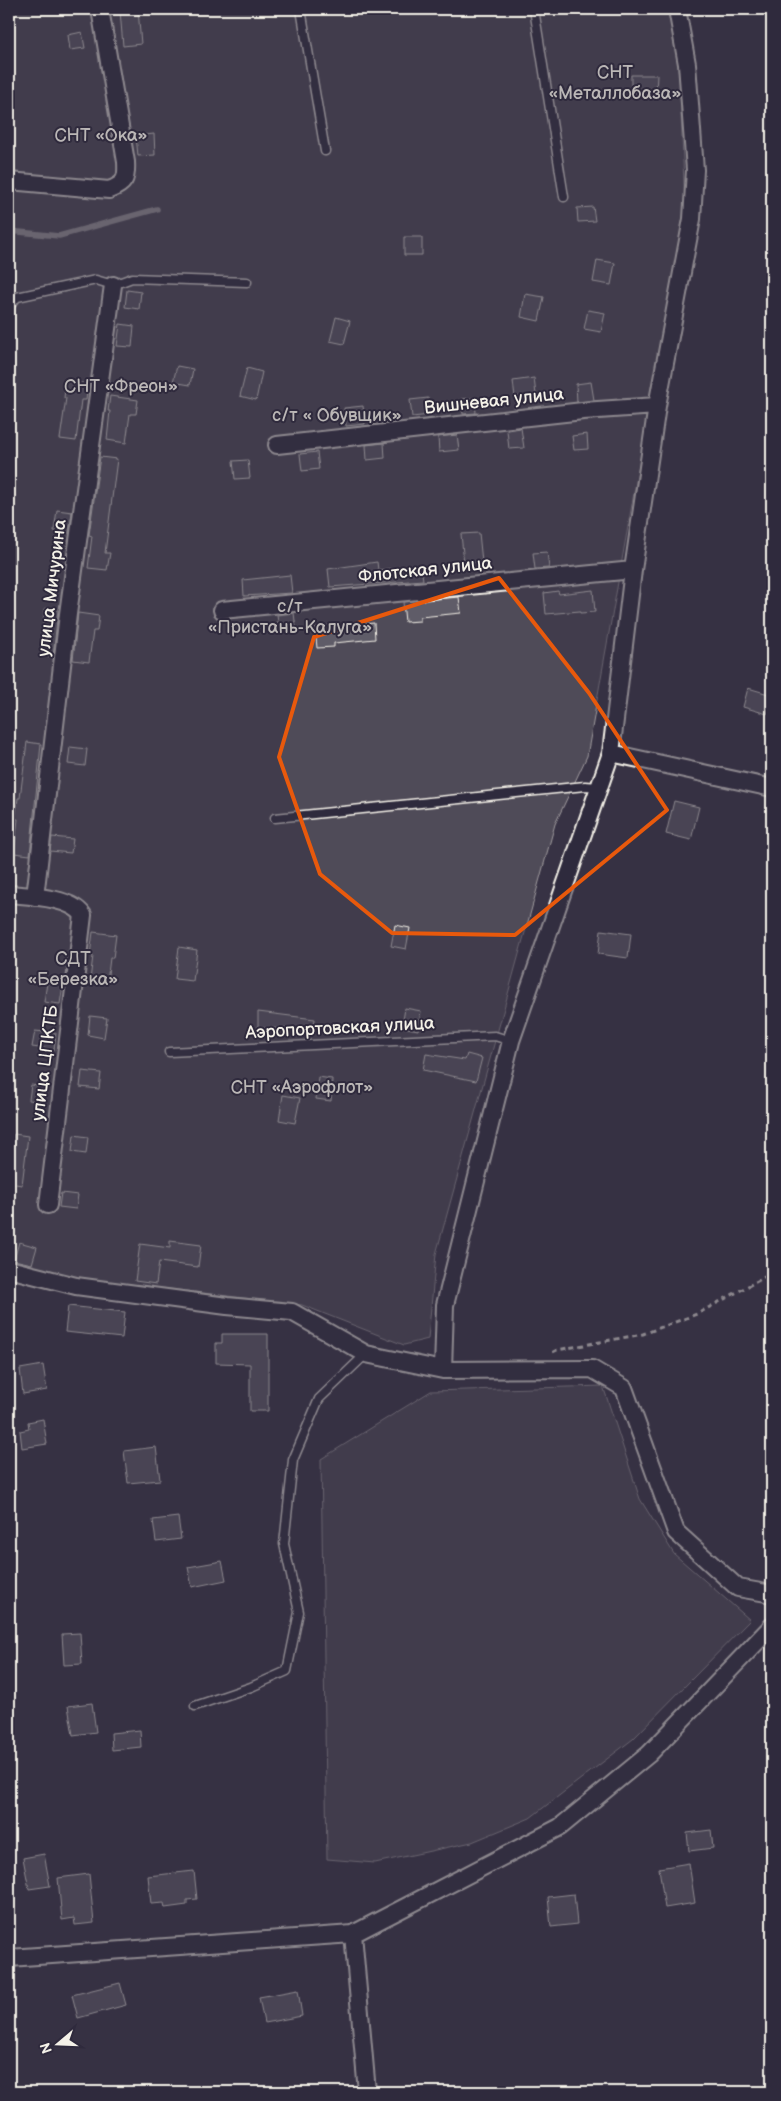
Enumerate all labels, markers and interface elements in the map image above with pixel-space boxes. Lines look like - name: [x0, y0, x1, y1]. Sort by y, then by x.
- park label: СНТ «Металлобаза»: [549, 62, 681, 104]
- park label: СНТ «Ока»: [54, 125, 148, 146]
- park label: СНТ «Фреон»: [64, 376, 178, 397]
- street label: Вишневая улица: [423, 383, 565, 419]
- park label: с/т « Обувщик»: [272, 405, 402, 426]
- street label: улица Мичурина: [33, 518, 71, 658]
- street label: Флотская улица: [357, 552, 493, 587]
- park label: с/т «Пристань-Калуга»: [208, 596, 372, 638]
- park label: СДТ «Березка»: [28, 948, 118, 990]
- street label: улица ЦПКТБ: [27, 1003, 63, 1122]
- street label: Аэропортовская улица: [244, 1013, 436, 1043]
- park label: СНТ «Аэрофлот»: [231, 1077, 373, 1098]
- north arrow: [32, 2018, 82, 2068]
- text: N: [36, 2040, 56, 2056]

